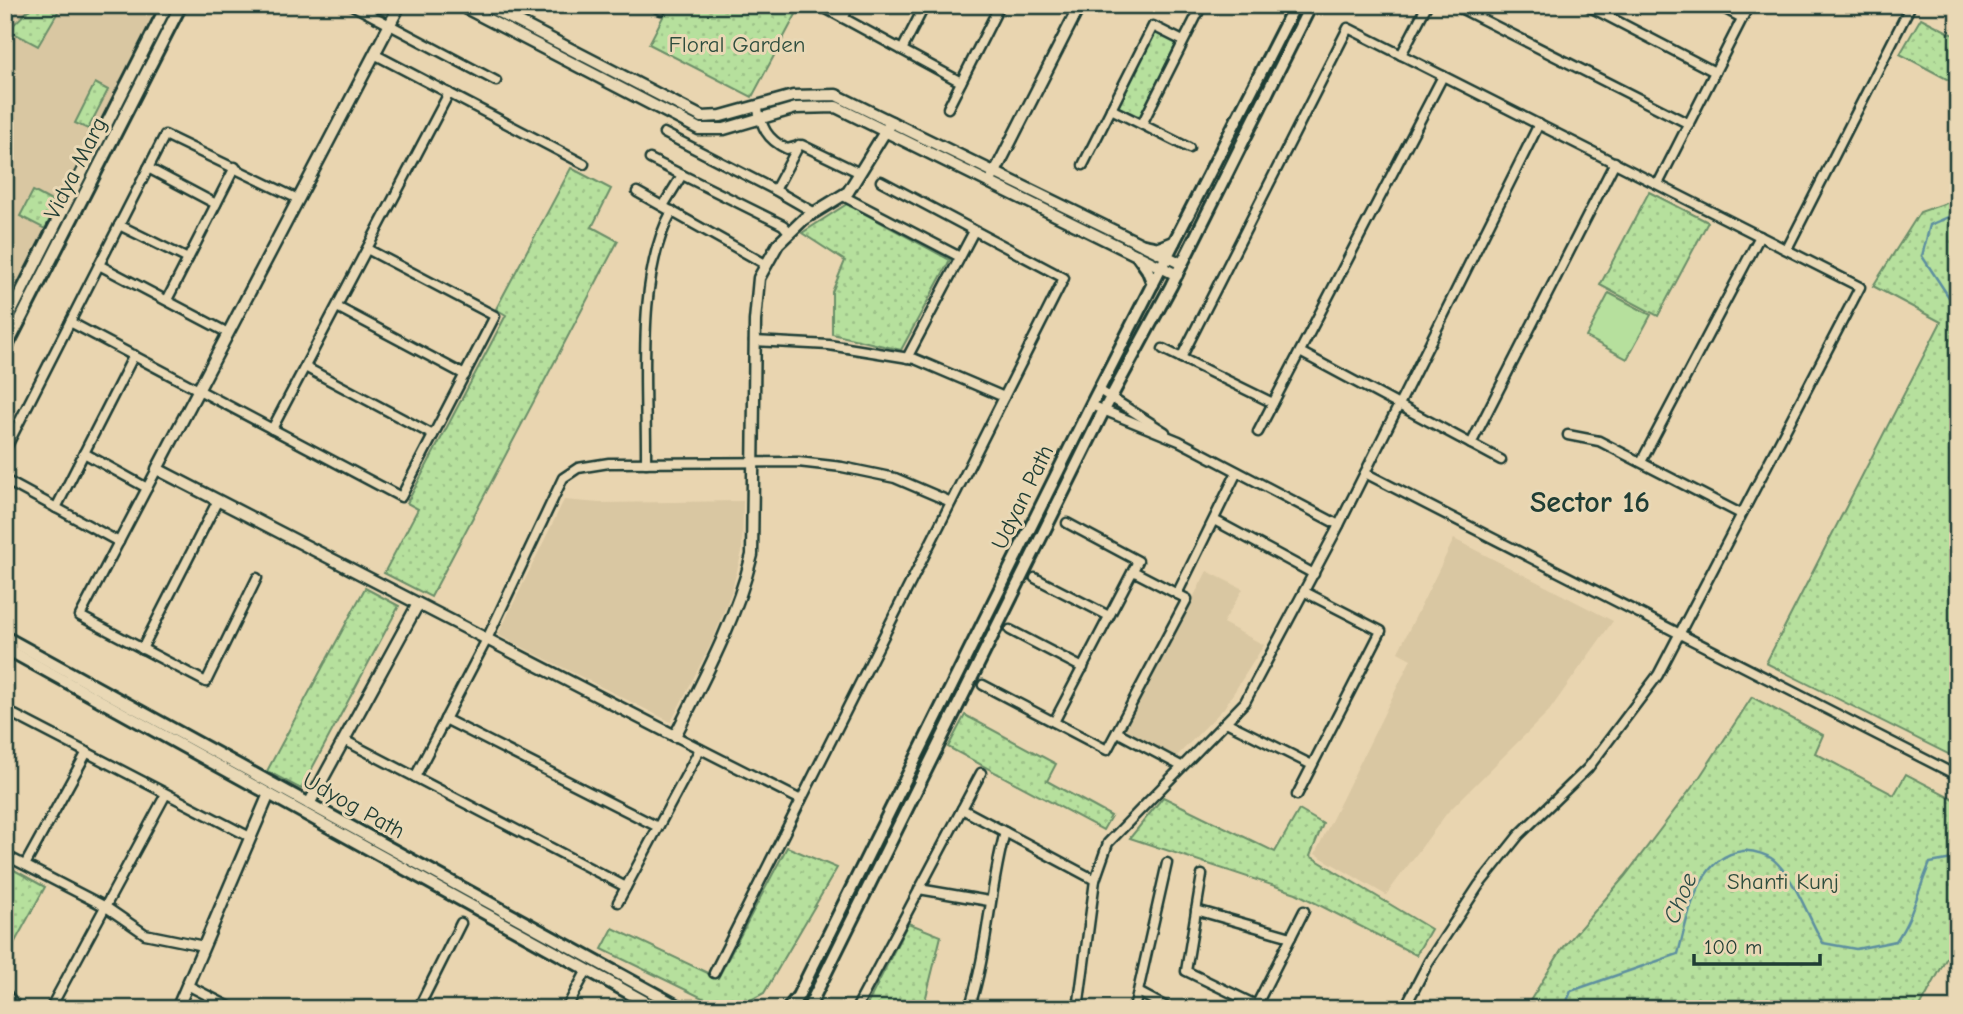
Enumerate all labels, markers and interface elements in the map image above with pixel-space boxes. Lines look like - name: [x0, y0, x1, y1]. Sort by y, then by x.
- park label: Floral Garden: [669, 31, 805, 58]
- street label: Vidya Marg: [38, 113, 113, 224]
- street label: Udyan Path: [986, 441, 1059, 554]
- district label: Sector 16: [1530, 485, 1650, 520]
- street label: Udyog Path: [298, 766, 410, 845]
- water label: Choe: [1657, 868, 1703, 928]
- park label: Shanti Kunj: [1727, 868, 1839, 895]
- scale bar: [1694, 923, 1820, 967]
- text: 100 m: [1704, 935, 1762, 959]

